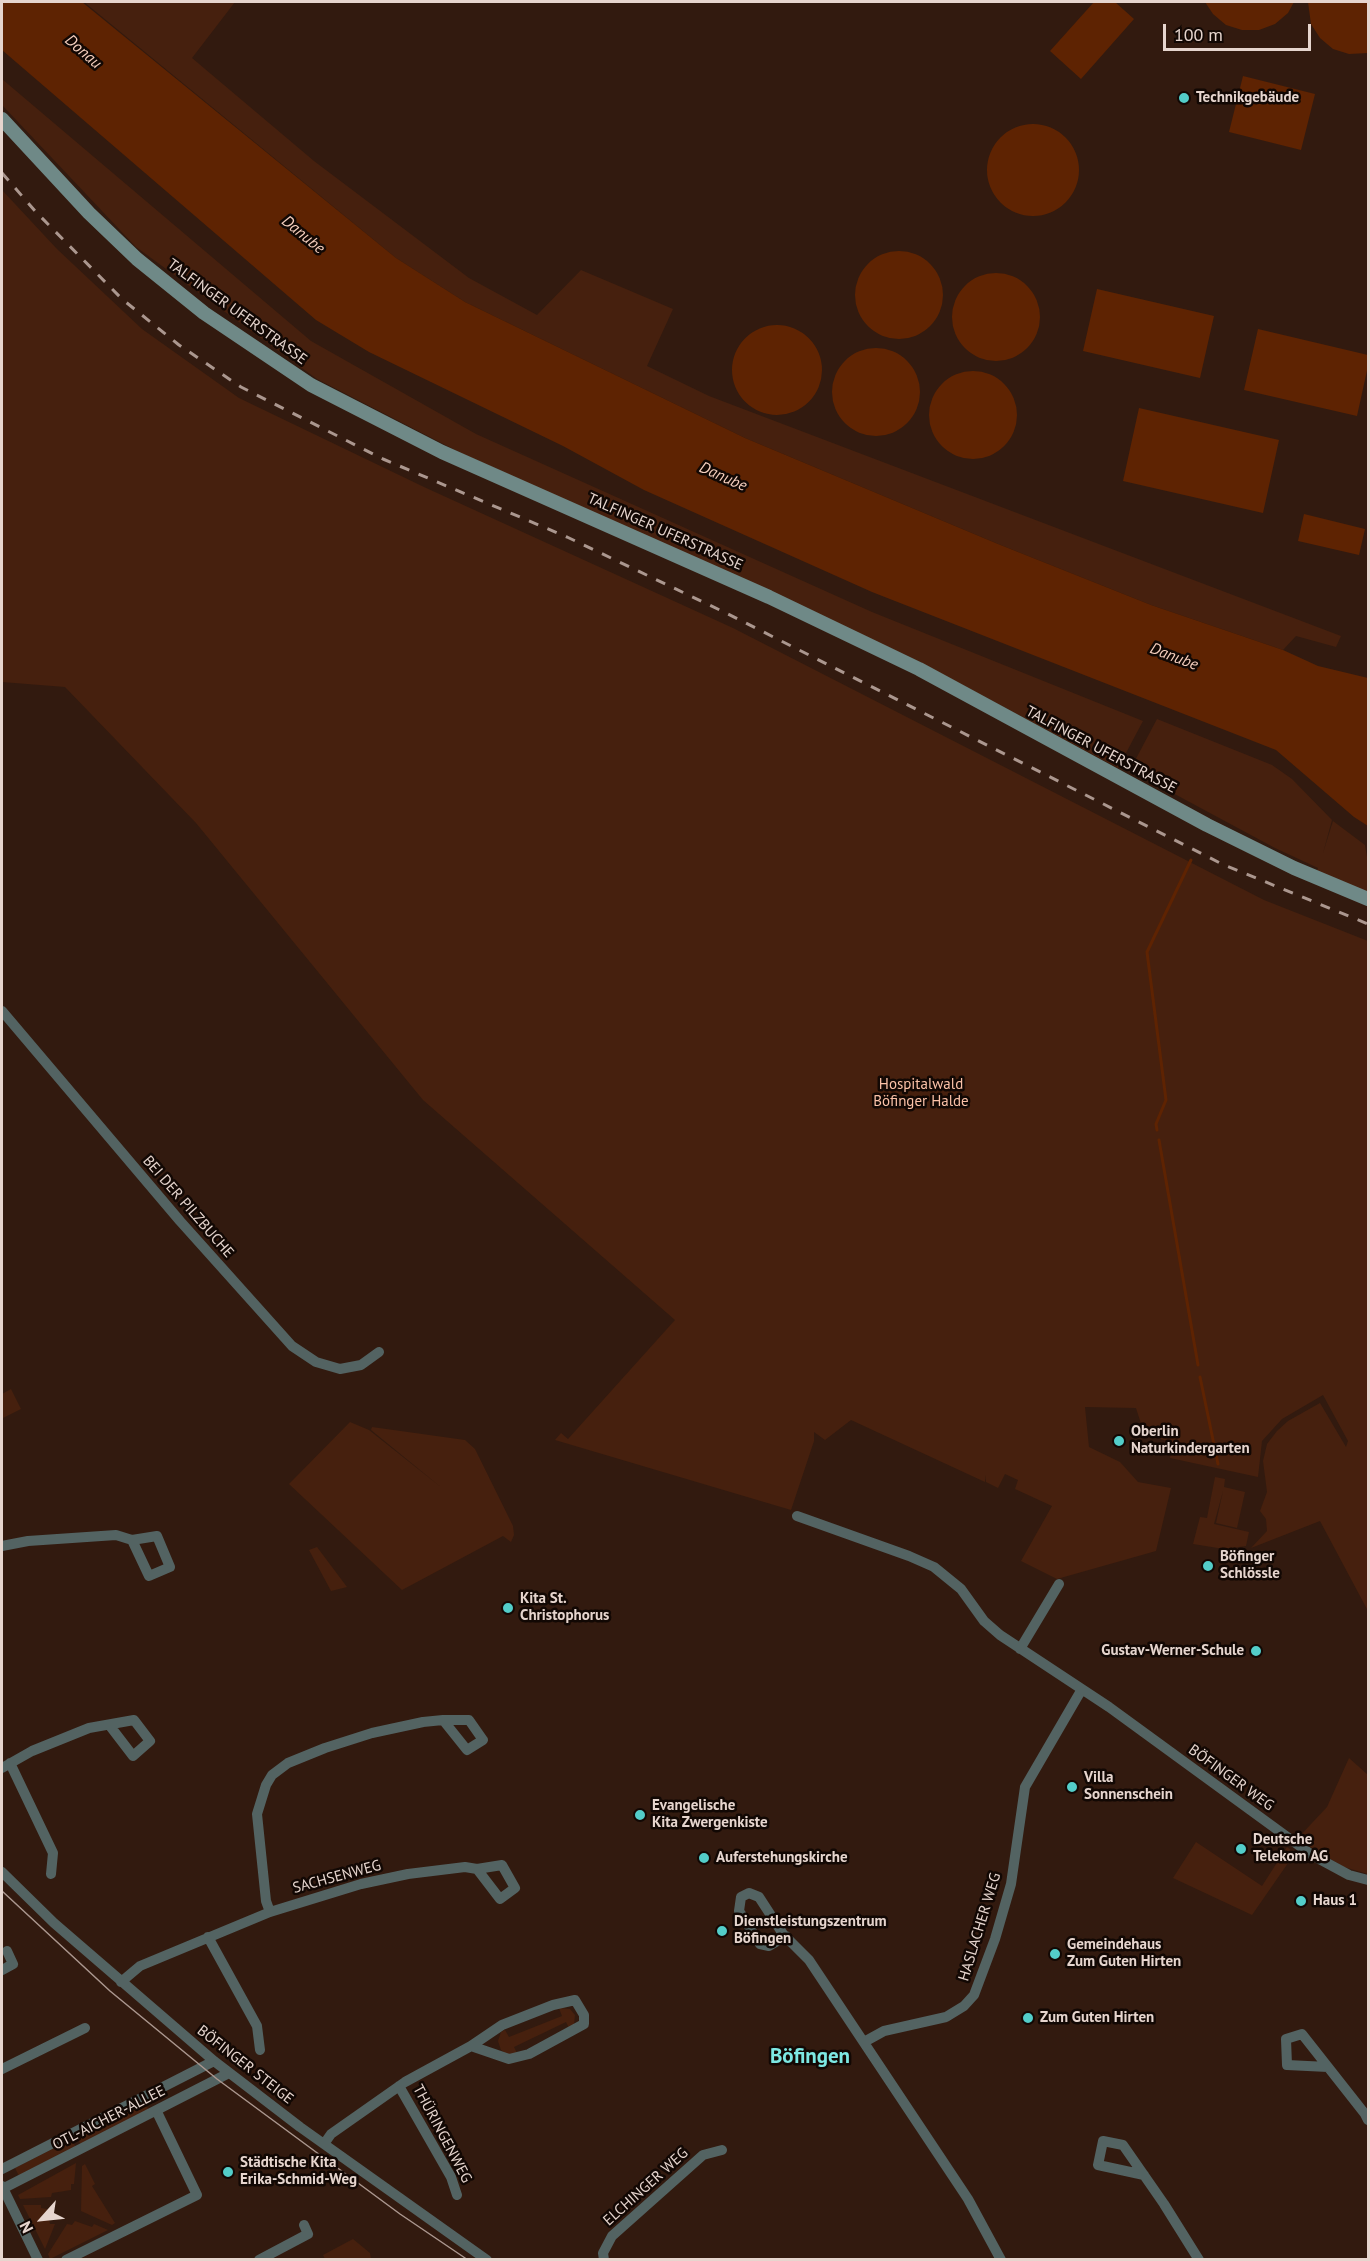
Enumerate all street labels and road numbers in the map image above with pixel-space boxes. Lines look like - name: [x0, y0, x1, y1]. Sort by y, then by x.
- street label: TALFINGER UFERSTRASSE: [164, 255, 310, 369]
- street label: TALFINGER UFERSTRASSE: [584, 490, 746, 574]
- street label: TALFINGER UFERSTRASSE: [1022, 703, 1180, 797]
- street label: BEI DER PILZBUCHE: [139, 1152, 237, 1262]
- street label: BÖFINGER WEG: [1185, 1741, 1277, 1815]
- street label: SACHSENWEG: [291, 1857, 383, 1897]
- street label: HASLACHER WEG: [955, 1871, 1005, 1983]
- street label: BÖFINGER STEIGE: [193, 2022, 297, 2108]
- street label: OTL-AICHER-ALLEE: [50, 2082, 168, 2154]
- street label: THÜRINGENWEG: [409, 2082, 475, 2186]
- street label: ELCHINGER WEG: [600, 2144, 692, 2230]

